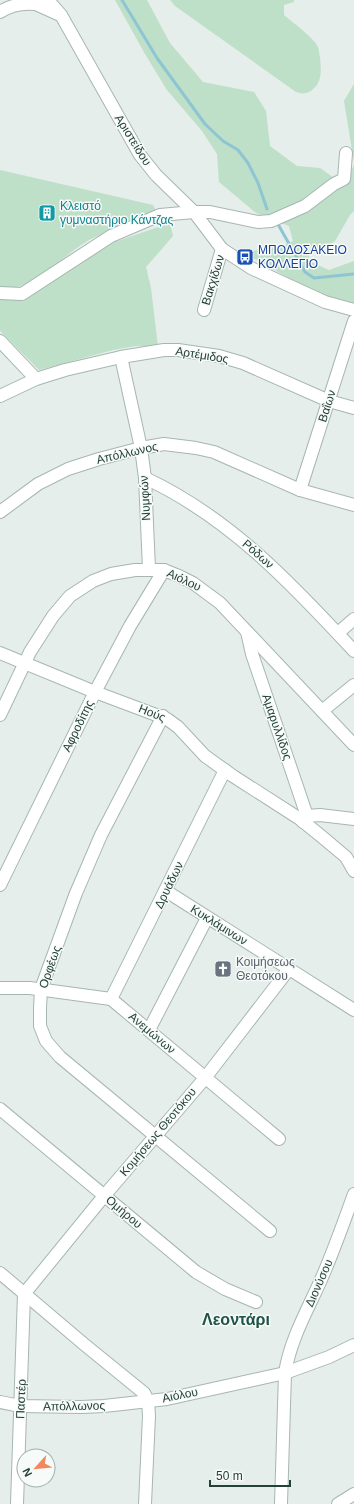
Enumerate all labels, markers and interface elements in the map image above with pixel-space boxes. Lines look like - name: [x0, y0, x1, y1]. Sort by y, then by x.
- street label: Αριστείδου: [112, 112, 154, 168]
- place label: Κλειστό γυμναστήριο Κάντζας: [60, 199, 174, 227]
- building icon: Κλειστό γυμναστήριο Κάντζας: [37, 203, 57, 223]
- place label: ΜΠΟΔΟΣΑΚΕΙΟ ΚΟΛΛΕΓΙΟ: [258, 243, 347, 271]
- bus stop icon: ΜΠΟΔΟΣΑΚΕΙΟ ΚΟΛΛΕΓΙΟ: [235, 247, 255, 267]
- street label: Βακχίδων: [199, 253, 227, 307]
- street label: Αρτέμιδος: [174, 344, 230, 366]
- street label: Βαΐων: [315, 388, 339, 424]
- street label: Απόλλωνος: [95, 439, 159, 467]
- street label: Νυμφών: [137, 475, 153, 521]
- street label: Ρόδων: [240, 537, 276, 571]
- street label: Αιόλου: [165, 566, 203, 594]
- street label: Αμαρυλλίδος: [259, 692, 295, 762]
- street label: Αφροδίτης: [59, 698, 97, 754]
- street label: Ηούς: [137, 701, 168, 725]
- street label: Δρυάδων: [152, 859, 186, 911]
- street label: Κυκλάμινων: [188, 902, 250, 948]
- street label: Ορφέως: [36, 944, 64, 990]
- place label: Κοιμήσεως Θεοτόκου: [236, 955, 295, 983]
- church icon: Κοιμήσεως Θεοτόκου: [213, 959, 233, 979]
- street label: Ανεμώνων: [126, 1009, 178, 1057]
- street label: Κομήσεως Θεοτόκου: [117, 1085, 199, 1179]
- street label: Ομήρου: [103, 1193, 145, 1231]
- street label: Διονύσου: [302, 1257, 336, 1309]
- district label: Λεοντάρι: [202, 1311, 270, 1328]
- street label: Παστέρ: [13, 1379, 29, 1419]
- street label: Αιόλου: [161, 1385, 199, 1405]
- street label: Απόλλωνος: [43, 1398, 106, 1414]
- north arrow: [16, 1448, 56, 1488]
- scale bar: [210, 1462, 290, 1488]
- text: N: [20, 1466, 34, 1479]
- text: 50 m: [216, 1469, 243, 1483]

